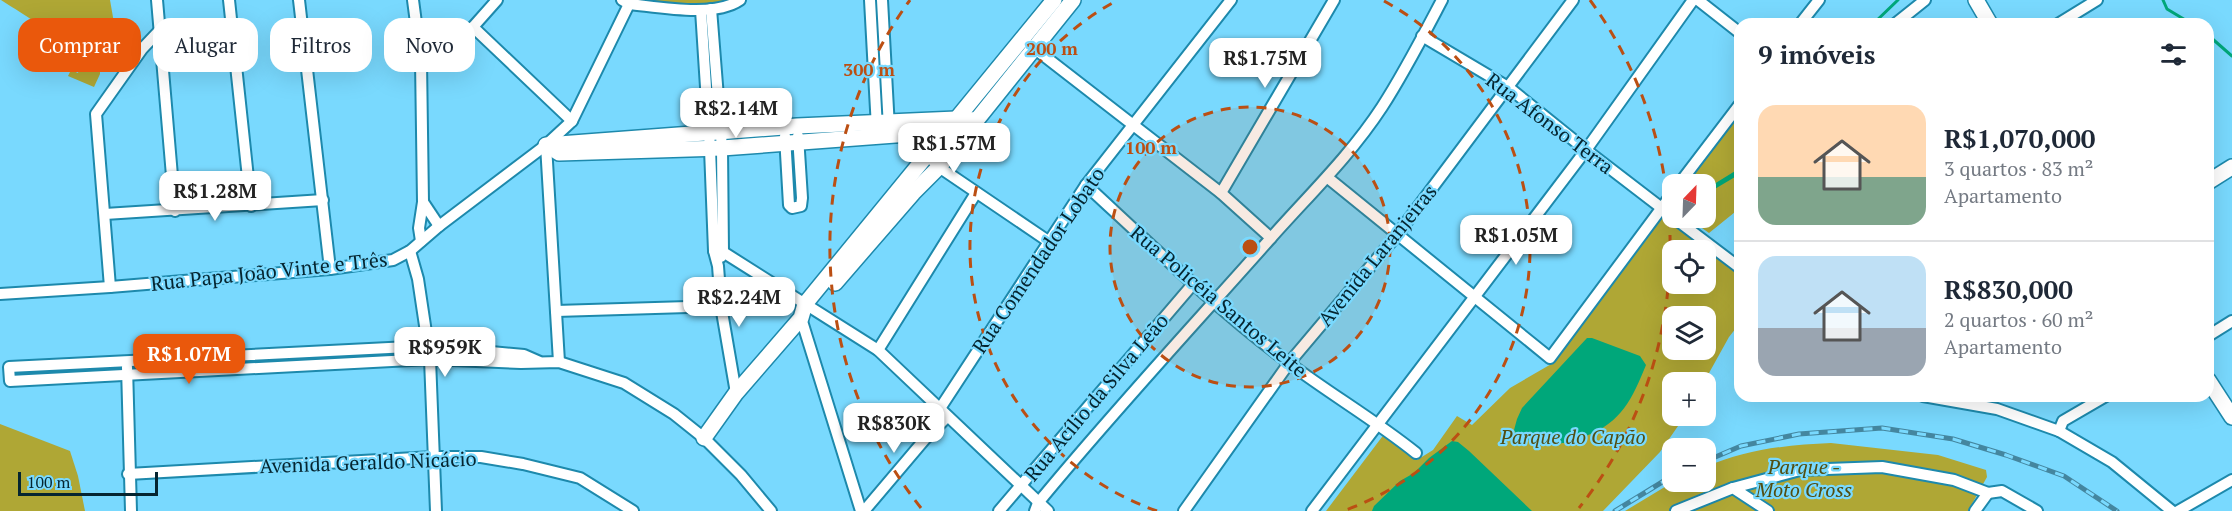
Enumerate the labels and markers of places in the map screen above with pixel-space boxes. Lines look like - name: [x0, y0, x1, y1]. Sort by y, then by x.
- pin: R$1.75M: [1210, 38, 1320, 89]
- pin: R$2.14M: [681, 88, 791, 139]
- pin: R$1.57M: [899, 123, 1009, 174]
- pin: R$1.28M: [160, 171, 270, 222]
- pin: R$1.05M: [1461, 215, 1571, 266]
- centre of rings: [1240, 237, 1260, 257]
- pin: R$2.24M: [684, 277, 794, 328]
- pin: R$959K: [396, 327, 494, 378]
- pin: R$1.07M: [134, 334, 244, 385]
- pin: R$830K: [845, 403, 943, 454]

